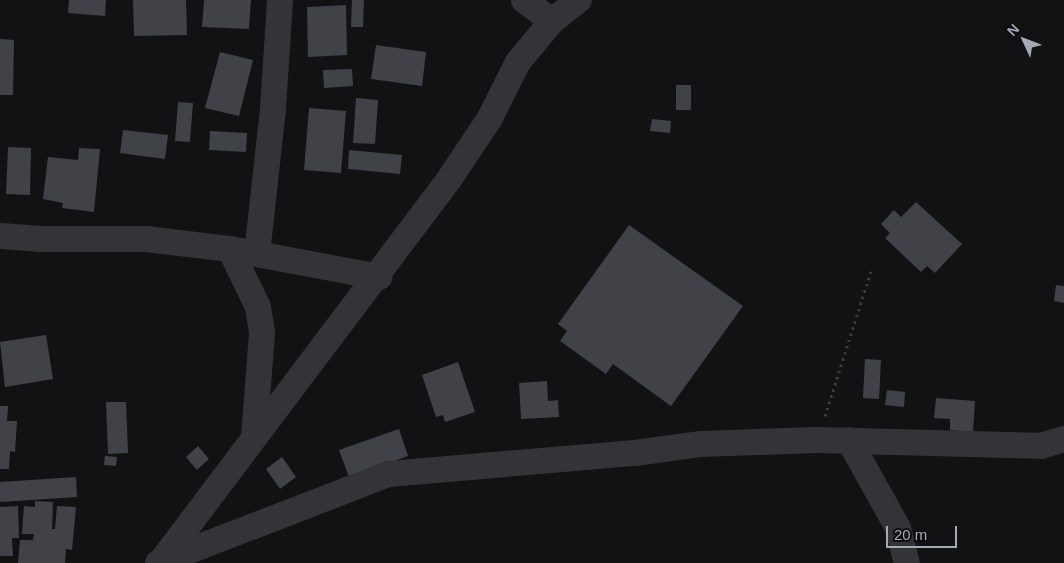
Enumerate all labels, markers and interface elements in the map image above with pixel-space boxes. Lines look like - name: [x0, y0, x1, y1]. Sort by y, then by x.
- north arrow: [999, 15, 1049, 65]
- text: N: [1004, 21, 1022, 39]
- scale bar: [889, 516, 960, 548]
- text: 20 m: [894, 526, 927, 543]

